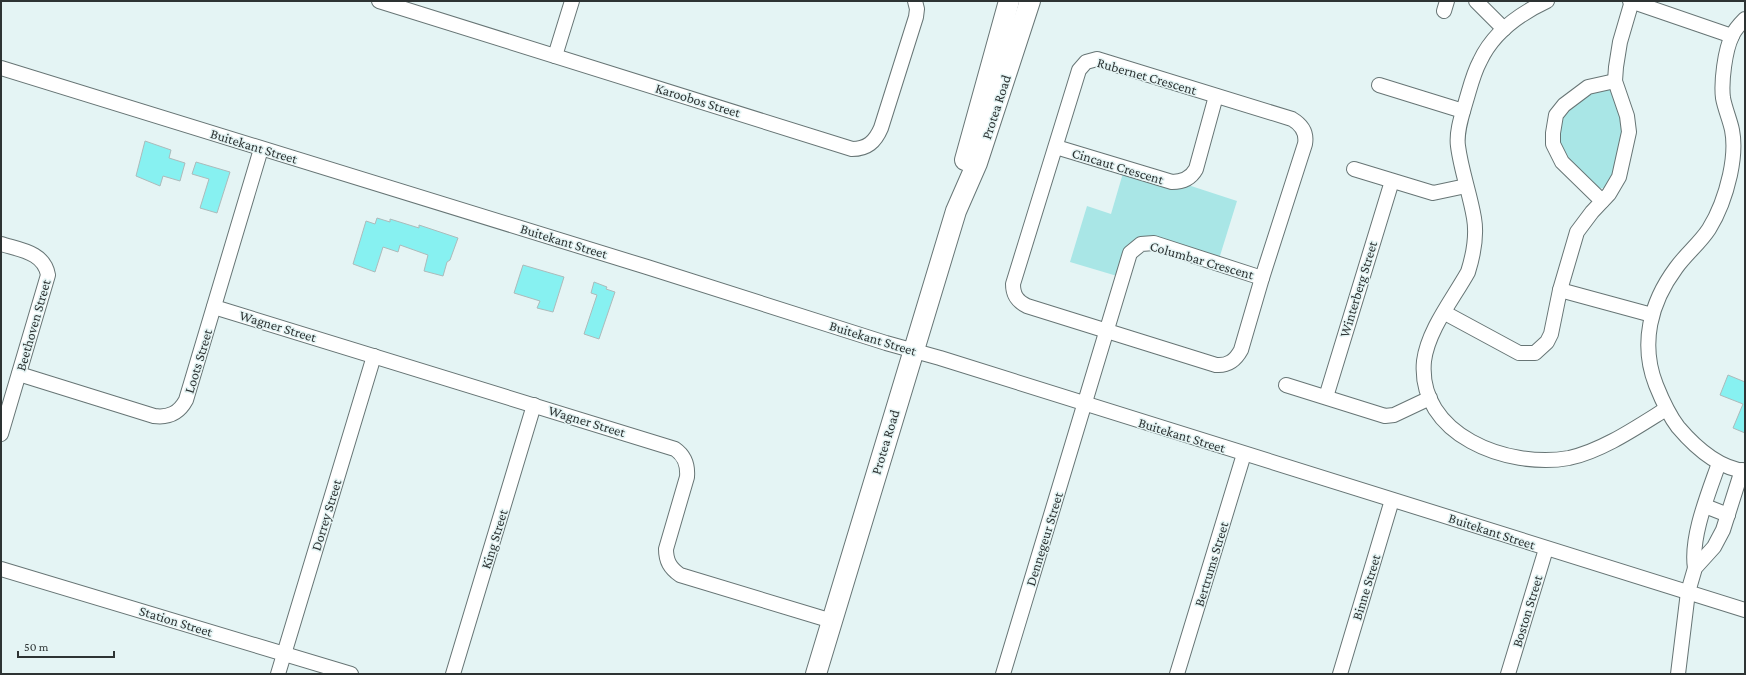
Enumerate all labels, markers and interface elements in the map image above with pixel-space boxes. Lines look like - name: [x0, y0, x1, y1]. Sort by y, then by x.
- street label: Rubernet Crescent: [1095, 54, 1199, 98]
- street label: Protea Road: [978, 72, 1014, 141]
- street label: Karoobos Street: [654, 79, 743, 121]
- street label: Buitekant Street: [209, 125, 300, 167]
- street label: Cincaut Crescent: [1070, 144, 1166, 188]
- street label: Buitekant Street: [519, 220, 610, 262]
- street label: Columbar Crescent: [1148, 238, 1256, 283]
- street label: Winterberg Street: [1336, 239, 1380, 339]
- street label: Beethoven Street: [12, 277, 54, 373]
- street label: Wagner Street: [238, 307, 319, 345]
- street label: Buitekant Street: [828, 317, 919, 359]
- street label: Loots Street: [181, 327, 215, 395]
- street label: Wagner Street: [547, 402, 628, 440]
- street label: Protea Road: [868, 407, 903, 476]
- street label: Buitekant Street: [1137, 414, 1228, 456]
- street label: Dorrey Street: [308, 477, 345, 553]
- street label: Dennegeur Street: [1022, 490, 1066, 588]
- street label: King Street: [477, 507, 511, 571]
- street label: Buitekant Street: [1447, 509, 1538, 553]
- street label: Bertrums Street: [1190, 519, 1232, 608]
- street label: Binne Street: [1348, 552, 1384, 622]
- street label: Boston Street: [1508, 573, 1546, 649]
- street label: Station Street: [137, 602, 215, 640]
- scale bar: [18, 633, 114, 659]
- text: 50 m: [24, 640, 49, 654]

